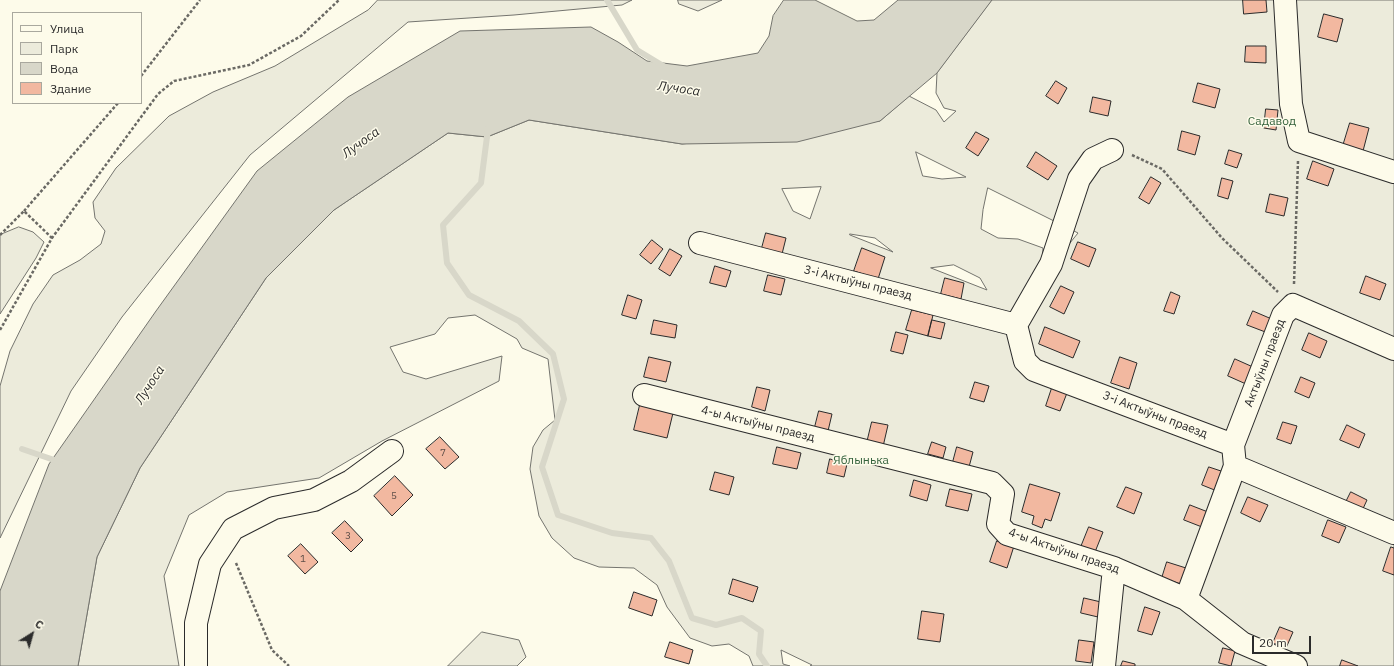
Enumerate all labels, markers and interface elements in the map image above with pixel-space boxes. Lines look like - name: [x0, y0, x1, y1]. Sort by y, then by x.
- legend: [12, 12, 142, 104]
- text: Улица: [50, 21, 84, 36]
- text: Парк: [50, 41, 78, 56]
- text: Вода: [50, 61, 78, 76]
- water label: Лучоса: [657, 78, 701, 100]
- text: Здание: [50, 81, 91, 96]
- park label: Садавод: [1248, 115, 1296, 129]
- water label: Лучоса: [339, 124, 383, 162]
- street label: 3-і Актыўны праезд: [802, 263, 914, 303]
- street label: Актыўны праезд: [1242, 317, 1288, 409]
- water label: Лучоса: [132, 363, 168, 407]
- street label: 3-і Актыўны праезд: [1101, 388, 1209, 442]
- street label: 4-ы Актыўны праезд: [700, 403, 816, 445]
- house number: 7: [440, 447, 446, 459]
- park label: Яблынька: [833, 454, 889, 468]
- house number: 5: [391, 490, 397, 502]
- street label: 4-ы Актыўны праезд: [1006, 525, 1122, 577]
- house number: 3: [345, 530, 351, 542]
- house number: 1: [300, 553, 306, 565]
- north arrow: [12, 614, 52, 654]
- text: С: [32, 617, 46, 632]
- scale bar: [1254, 628, 1313, 654]
- text: 20 m: [1259, 635, 1287, 650]

